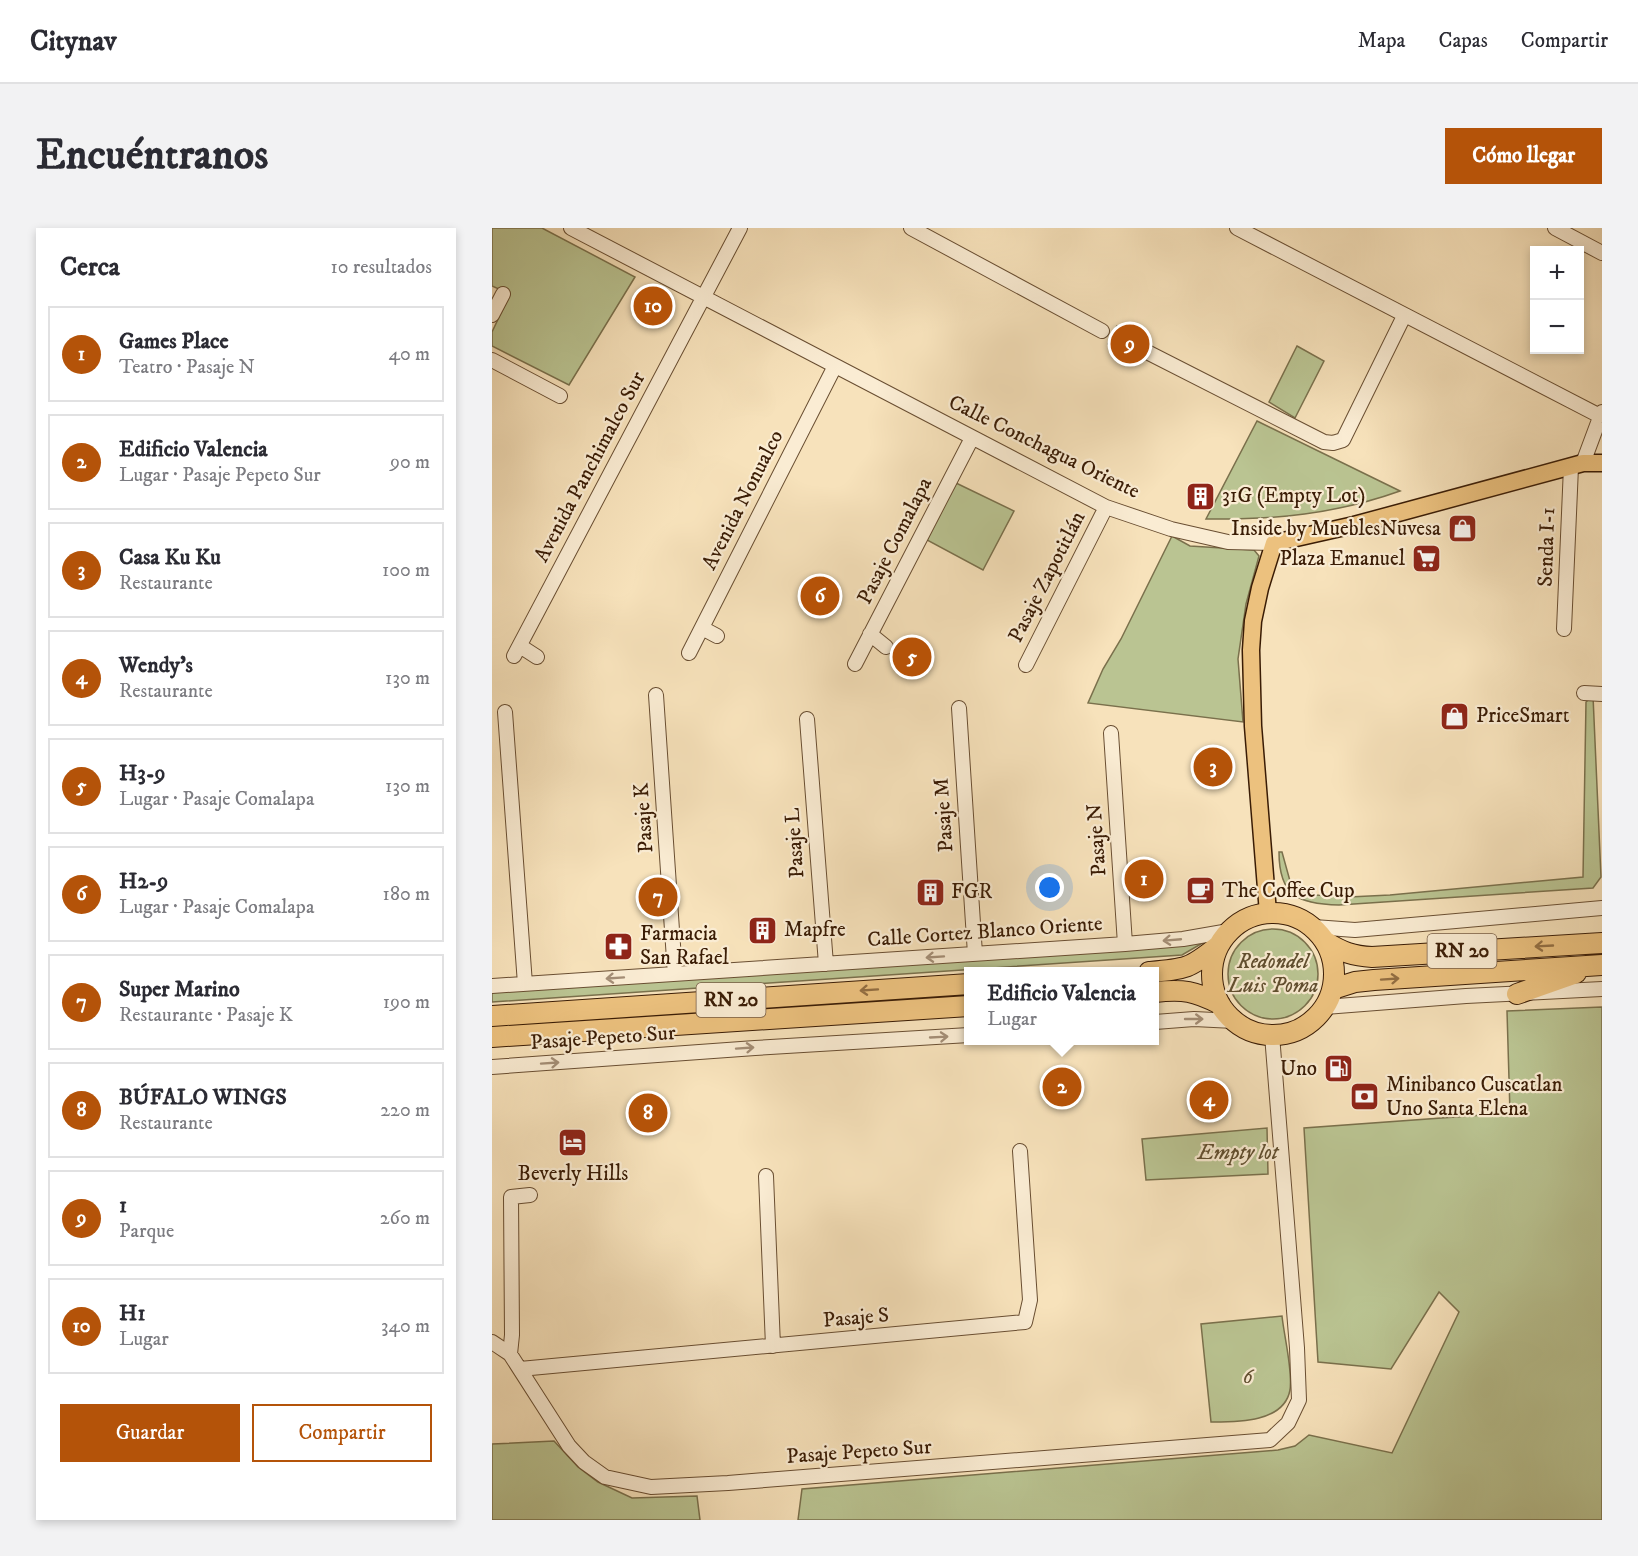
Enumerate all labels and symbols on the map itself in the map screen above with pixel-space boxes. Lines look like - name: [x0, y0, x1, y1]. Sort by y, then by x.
- pin: 10: [634, 284, 672, 328]
- pin: 9: [1110, 322, 1150, 366]
- street label: Avenida Panchimalco Sur: [529, 367, 651, 567]
- street label: Calle Conchagua Oriente: [944, 389, 1144, 505]
- street label: Avenida Nonualco: [697, 426, 789, 574]
- street label: Pasaje Comalapa: [852, 473, 938, 609]
- building icon: 31G (Empty Lot): [1185, 480, 1217, 512]
- place label: 31G (Empty Lot): [1222, 483, 1365, 509]
- street label: Pasaje Zapotitlán: [1003, 507, 1091, 647]
- street label: Senda I-1: [1533, 507, 1561, 587]
- shop icon: Inside by MueblesNuvesa: [1446, 513, 1478, 545]
- place label: Inside by MueblesNuvesa: [1231, 516, 1441, 542]
- supermarket icon: Plaza Emanuel: [1410, 543, 1442, 575]
- place label: Plaza Emanuel: [1280, 546, 1406, 572]
- pin: 6: [800, 574, 840, 619]
- pin: 5: [892, 634, 932, 680]
- shop icon: PriceSmart: [1439, 700, 1471, 732]
- place label: PriceSmart: [1476, 703, 1570, 729]
- pin: 3: [1194, 744, 1232, 790]
- street label: Pasaje M: [928, 777, 960, 853]
- street label: Pasaje K: [629, 782, 659, 854]
- street label: Pasaje N: [1082, 803, 1112, 877]
- street label: Pasaje L: [780, 807, 810, 879]
- pin: 1: [1124, 856, 1164, 902]
- your location: [1035, 873, 1064, 902]
- pin: 7: [638, 874, 678, 920]
- cafe icon: The Coffee Cup: [1185, 875, 1217, 907]
- building icon: FGR: [914, 876, 946, 908]
- place label: The Coffee Cup: [1222, 878, 1354, 904]
- place label: FGR: [951, 879, 993, 905]
- street label: Calle Cortez Blanco Oriente: [867, 911, 1104, 953]
- building icon: Mapfre: [747, 914, 779, 946]
- place label: Mapfre: [784, 917, 846, 943]
- place label: Farmacia San Rafael: [640, 921, 730, 971]
- pharmacy icon: Farmacia San Rafael: [603, 930, 635, 962]
- road number: RN 20: [1428, 934, 1496, 968]
- one-way arrow: [1162, 935, 1182, 946]
- one-way arrow: [1534, 941, 1554, 952]
- park label: Redondel Luis Poma: [1227, 949, 1318, 999]
- one-way arrow: [926, 952, 946, 963]
- one-way arrow: [606, 973, 626, 984]
- one-way arrow: [1380, 973, 1399, 984]
- road number: RN 20: [696, 983, 766, 1017]
- one-way arrow: [859, 985, 879, 996]
- one-way arrow: [1184, 1014, 1204, 1025]
- street label: Pasaje Pepeto Sur: [529, 1020, 677, 1056]
- one-way arrow: [929, 1031, 949, 1042]
- one-way arrow: [734, 1043, 754, 1054]
- fuel station icon: Uno: [1322, 1053, 1354, 1085]
- place label: Uno: [1280, 1056, 1317, 1082]
- one-way arrow: [540, 1057, 560, 1068]
- pin: 2: [1042, 1064, 1082, 1110]
- place label: Minibanco Cuscatlan Uno Santa Elena: [1386, 1072, 1562, 1122]
- pin: 4: [1190, 1078, 1228, 1122]
- bank icon: Minibanco Cuscatlan Uno Santa Elena: [1349, 1081, 1381, 1113]
- pin: 8: [628, 1090, 668, 1136]
- hotel icon: Beverly Hills: [557, 1127, 589, 1159]
- park label: Empty lot: [1197, 1140, 1280, 1166]
- place label: Beverly Hills: [518, 1161, 628, 1187]
- street label: Pasaje S: [822, 1302, 890, 1334]
- park label: 6: [1243, 1364, 1255, 1390]
- street label: Pasaje Pepeto Sur: [785, 1434, 933, 1470]

